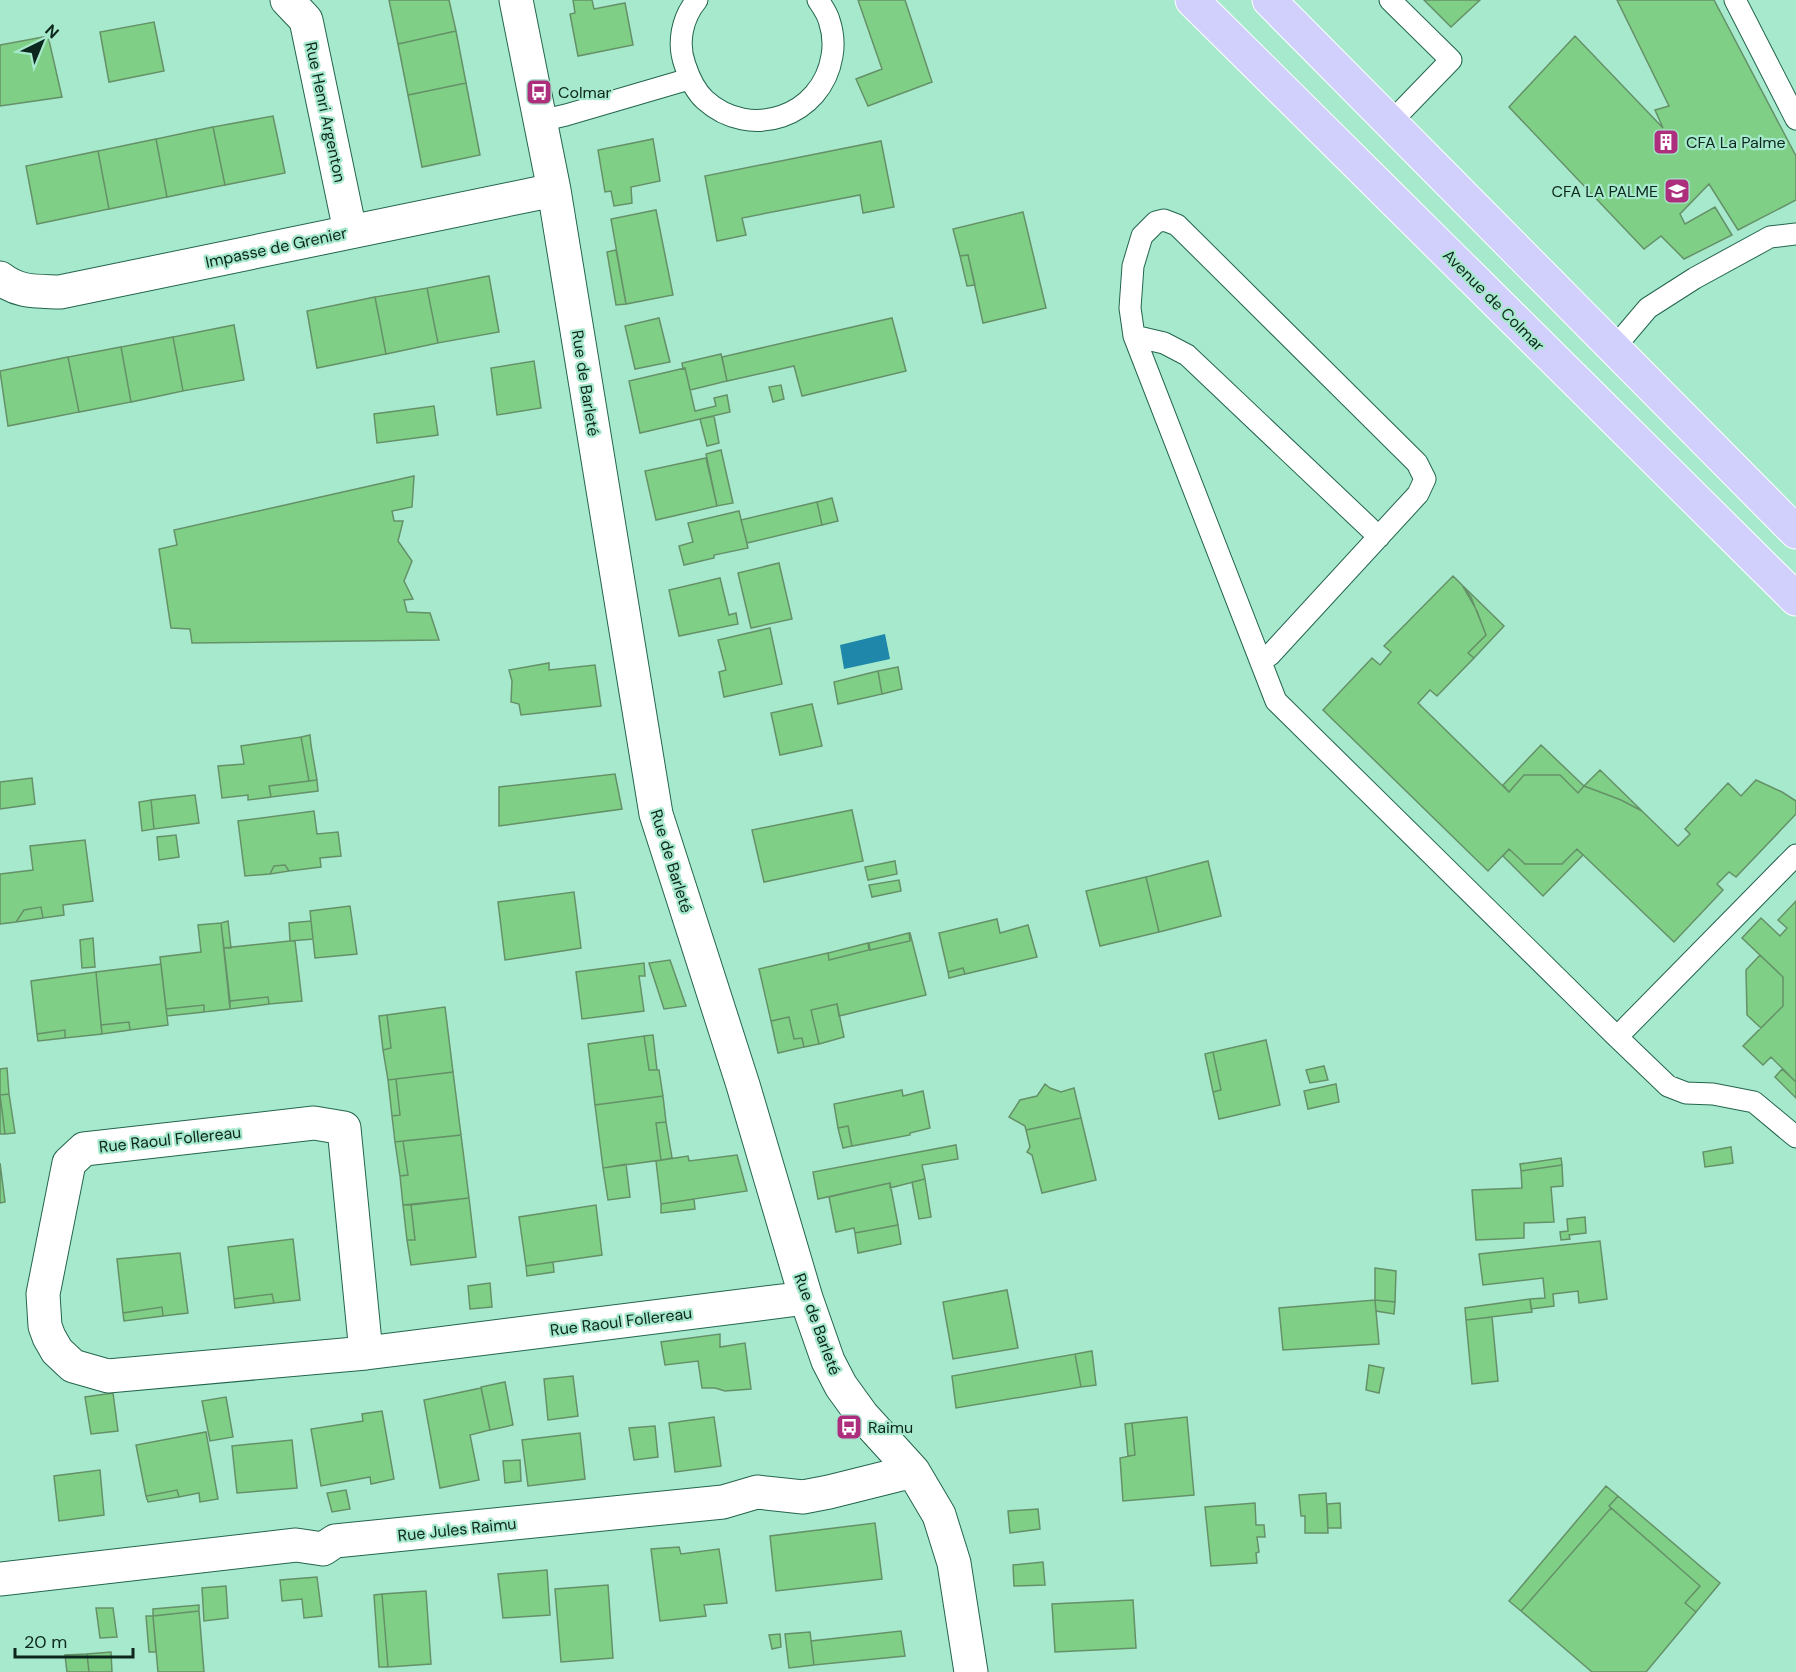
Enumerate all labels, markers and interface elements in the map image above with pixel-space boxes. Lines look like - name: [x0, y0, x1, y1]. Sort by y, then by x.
- north arrow: [12, 12, 72, 72]
- text: N: [40, 20, 63, 43]
- street label: Rue Henri Argenton: [300, 40, 351, 184]
- bus stop icon: Colmar: [524, 77, 554, 107]
- place label: Colmar: [558, 82, 611, 103]
- building icon: CFA La Palme: [1651, 127, 1681, 157]
- place label: CFA La Palme: [1686, 132, 1786, 153]
- school or university icon: CFA LA PALME: [1662, 176, 1692, 206]
- place label: CFA LA PALME: [1551, 181, 1658, 202]
- street label: Impasse de Grenier: [203, 222, 349, 273]
- street label: Avenue de Colmar: [1438, 245, 1549, 356]
- street label: Rue de Barleté: [567, 329, 604, 438]
- street label: Rue de Barleté: [646, 807, 697, 915]
- street label: Rue Raoul Follereau: [98, 1122, 242, 1157]
- street label: Rue de Barleté: [789, 1270, 846, 1378]
- street label: Rue Raoul Follereau: [549, 1302, 693, 1341]
- bus stop icon: Raimu: [834, 1412, 864, 1442]
- place label: Raimu: [868, 1417, 913, 1438]
- street label: Rue Jules Raimu: [397, 1513, 518, 1546]
- scale bar: [15, 1621, 134, 1659]
- text: 20 m: [24, 1630, 67, 1654]

